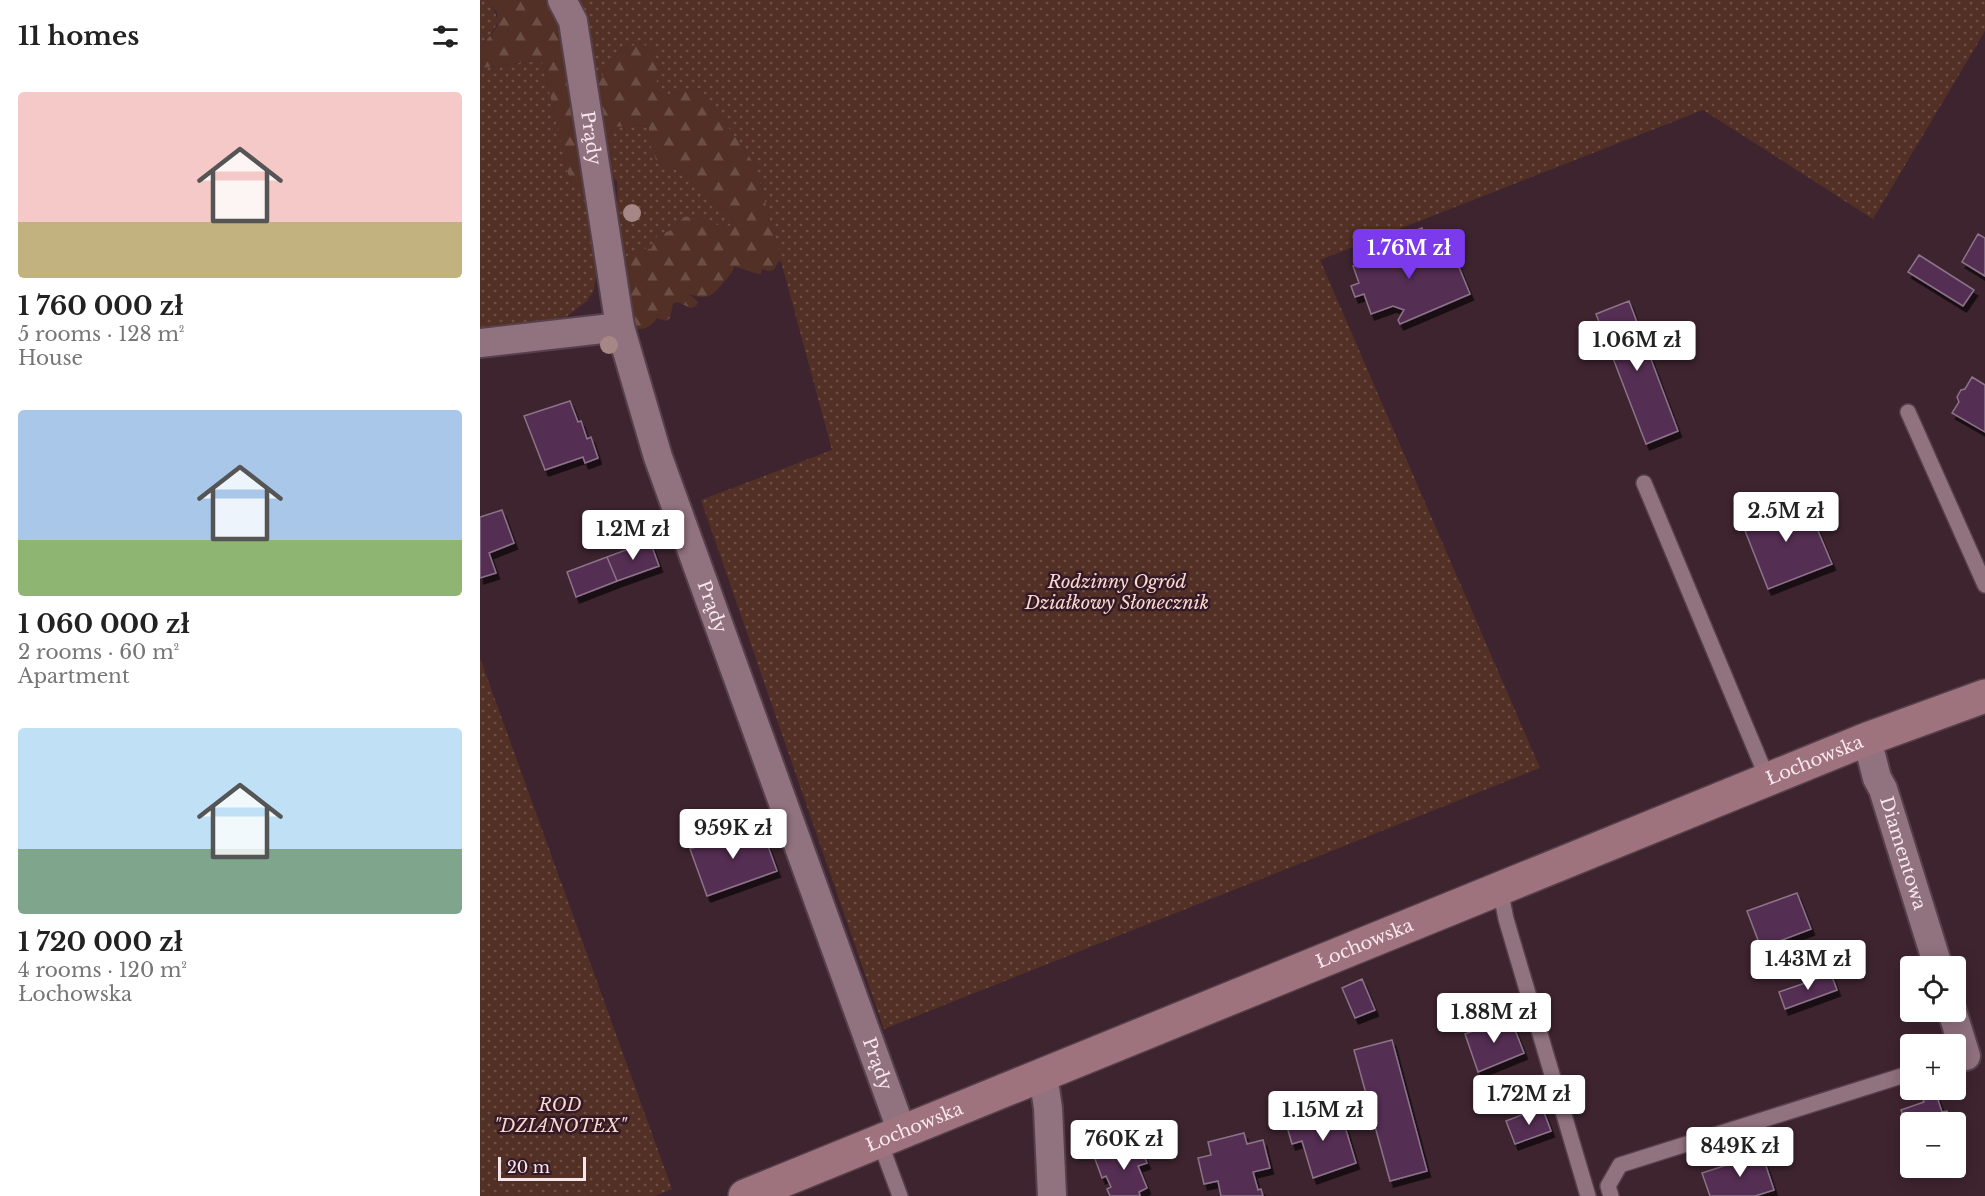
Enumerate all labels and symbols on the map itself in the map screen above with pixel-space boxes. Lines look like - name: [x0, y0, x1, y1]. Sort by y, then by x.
- street label: Prądy: [576, 109, 606, 167]
- pin: 1.76M zł: [1347, 229, 1471, 280]
- pin: 1.06M zł: [1575, 321, 1699, 372]
- pin: 2.5M zł: [1731, 492, 1841, 543]
- pin: 1.2M zł: [578, 510, 688, 561]
- park label: Rodzinny Ogród Działkowy Słonecznik: [1024, 571, 1209, 614]
- street label: Prądy: [693, 577, 732, 637]
- street label: Łochowska: [1763, 731, 1866, 790]
- street label: Diamentowa: [1875, 794, 1931, 913]
- pin: 959K zł: [678, 809, 788, 860]
- street label: Łochowska: [1313, 914, 1416, 973]
- pin: 1.43M zł: [1746, 940, 1870, 991]
- pin: 1.88M zł: [1432, 993, 1556, 1044]
- street label: Prądy: [858, 1034, 897, 1094]
- pin: 1.72M zł: [1467, 1075, 1591, 1126]
- pin: 1.15M zł: [1261, 1091, 1385, 1142]
- park label: ROD "DZIANOTEX": [494, 1094, 628, 1137]
- street label: Łochowska: [863, 1097, 966, 1157]
- pin: 760K zł: [1069, 1120, 1179, 1171]
- pin: 849K zł: [1685, 1127, 1795, 1178]
- scale bar: [498, 1154, 586, 1182]

